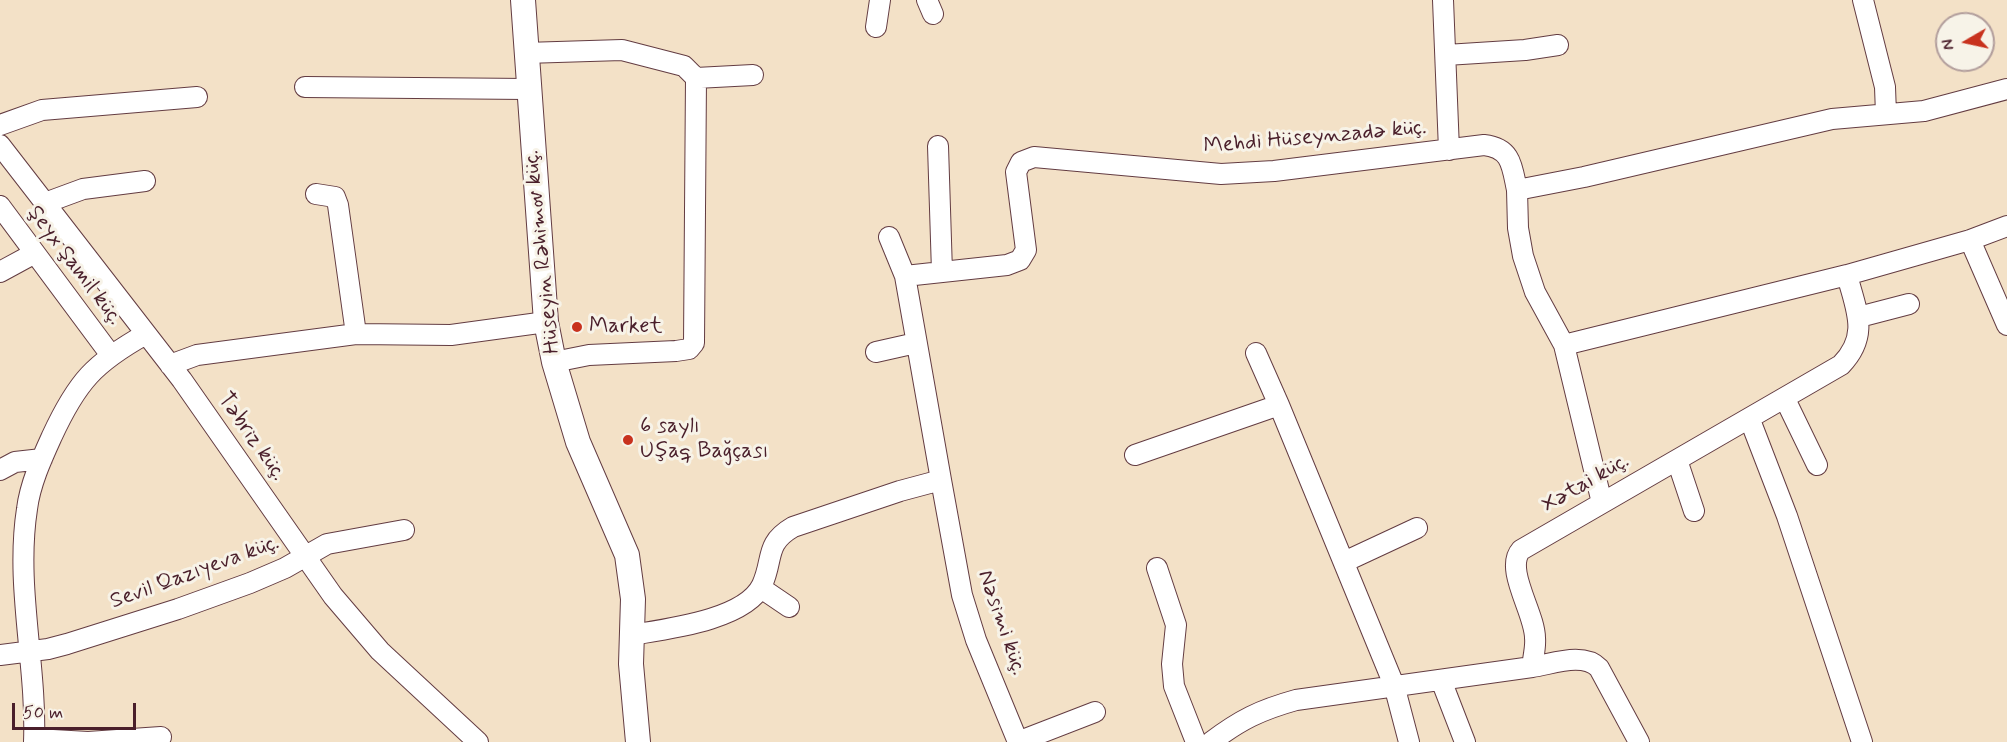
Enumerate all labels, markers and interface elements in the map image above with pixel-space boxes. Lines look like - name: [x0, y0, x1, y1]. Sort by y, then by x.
- north arrow: [1935, 12, 1995, 72]
- text: N: [1937, 38, 1960, 51]
- street label: Mehdi Hüseynzadə küç.: [1202, 115, 1428, 161]
- street label: Hüseyin Rəhimov küç.: [519, 149, 567, 355]
- street label: Şeyx Şamil küç.: [21, 201, 127, 331]
- place label: Market: [589, 314, 662, 340]
- marker: Market: [570, 320, 584, 334]
- street label: Təbriz küç.: [211, 388, 291, 486]
- place label: 6 saylı Uşaq Bağçası: [640, 414, 768, 466]
- marker: 6 saylı Uşaq Bağçası: [621, 433, 635, 447]
- street label: Xətai küç.: [1538, 449, 1634, 519]
- street label: Sevil Qazıyeva küç.: [107, 530, 283, 616]
- street label: Nəsimi küç.: [971, 567, 1031, 679]
- scale bar: [15, 691, 140, 729]
- text: 50 m: [23, 701, 63, 725]

